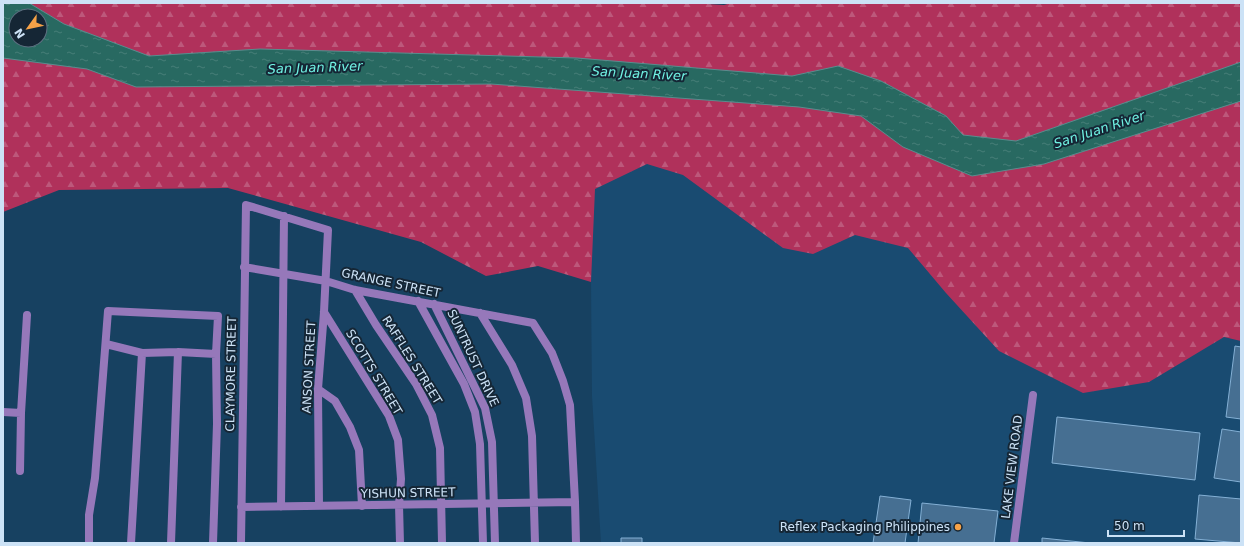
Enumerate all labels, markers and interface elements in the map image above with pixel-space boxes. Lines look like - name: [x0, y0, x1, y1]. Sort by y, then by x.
- north arrow: [8, 8, 48, 48]
- text: N: [12, 26, 28, 41]
- water label: San Juan River: [267, 58, 364, 77]
- water label: San Juan River: [591, 64, 688, 84]
- water label: San Juan River: [1052, 107, 1148, 151]
- street label: GRANGE STREET: [340, 266, 442, 300]
- street label: SUNTRUST DRIVE: [444, 307, 502, 409]
- street label: RAFFLES STREET: [379, 313, 445, 407]
- street label: CLAYMORE STREET: [223, 316, 239, 432]
- street label: ANSON STREET: [300, 320, 318, 414]
- street label: SCOTTS STREET: [343, 327, 405, 418]
- street label: LAKE VIEW ROAD: [999, 414, 1025, 520]
- street label: YISHUN STREET: [359, 485, 456, 501]
- scale bar: [1108, 512, 1184, 538]
- text: 50 m: [1114, 519, 1145, 533]
- place label: Reflex Packaging Philippines: [780, 520, 950, 534]
- marker: Reflex Packaging Philippines: [953, 522, 963, 532]

